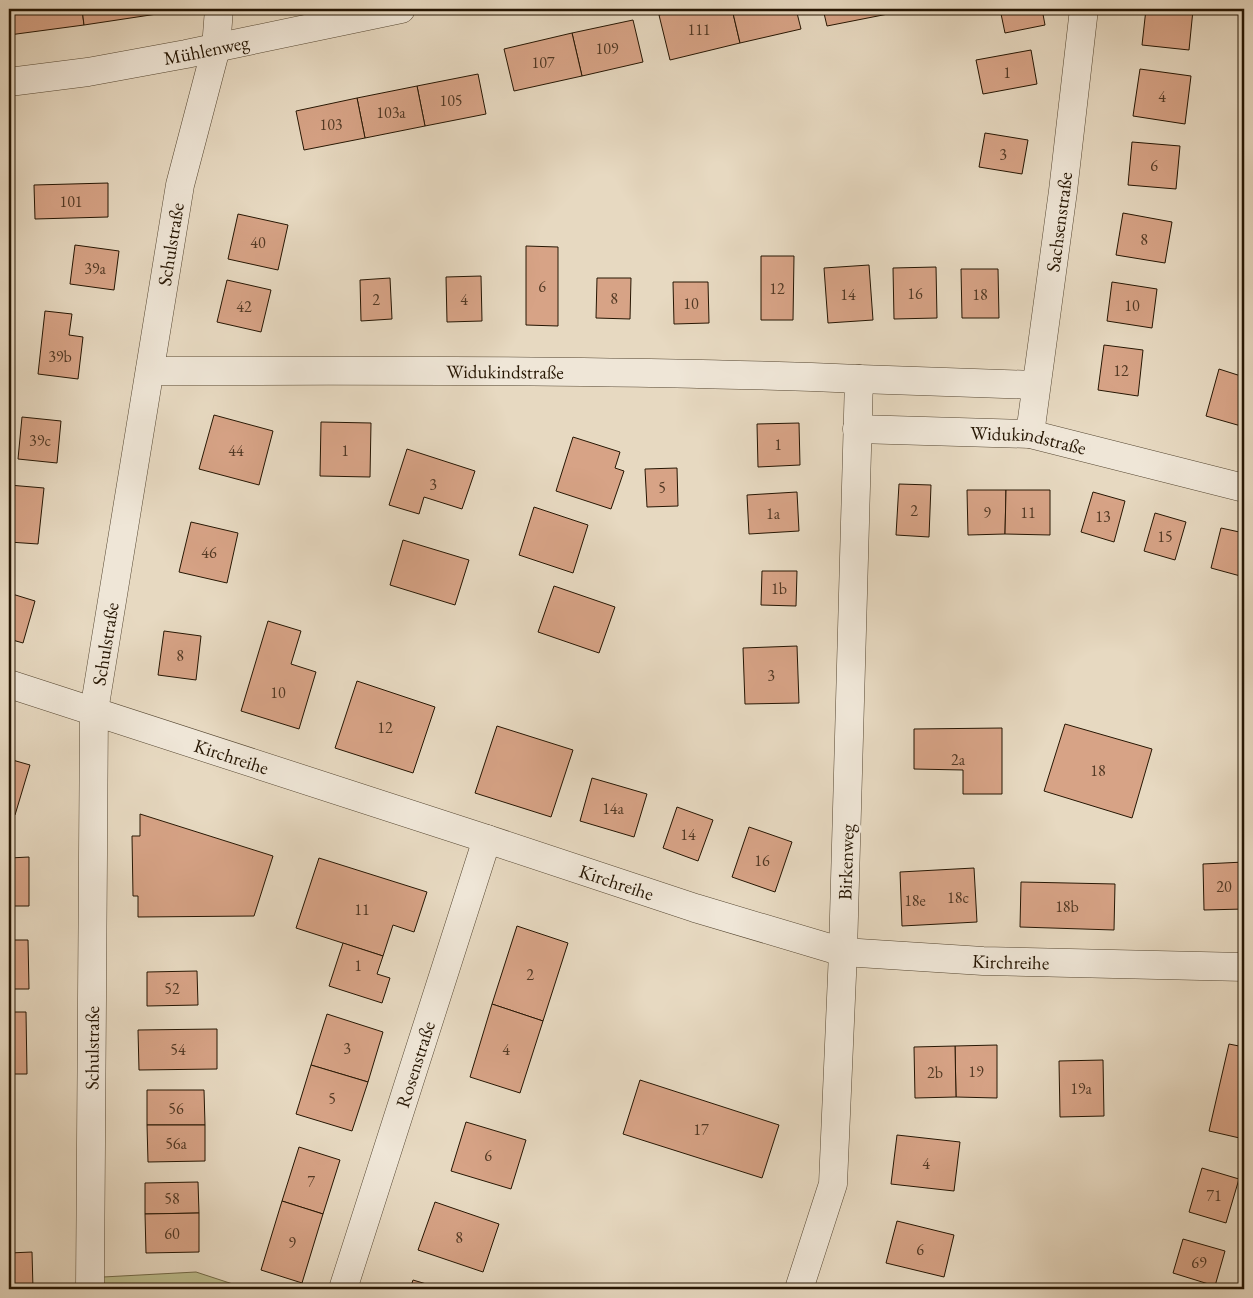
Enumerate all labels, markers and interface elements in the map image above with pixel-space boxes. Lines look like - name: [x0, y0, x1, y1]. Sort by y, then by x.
- house number: 111: [687, 19, 711, 40]
- street label: Mühlenweg: [161, 28, 252, 70]
- house number: 109: [595, 38, 619, 59]
- house number: 107: [531, 52, 555, 73]
- house number: 1: [1003, 62, 1011, 83]
- house number: 4: [1158, 86, 1166, 107]
- house number: 105: [439, 90, 463, 111]
- house number: 103a: [376, 102, 406, 123]
- house number: 103: [319, 114, 343, 135]
- house number: 3: [999, 144, 1007, 165]
- house number: 6: [1150, 155, 1158, 176]
- street label: Sachsenstraße: [1040, 171, 1078, 273]
- house number: 101: [59, 191, 83, 212]
- street label: Schulstraße: [151, 201, 189, 288]
- house number: 8: [1140, 229, 1148, 250]
- house number: 40: [250, 232, 266, 253]
- house number: 39a: [84, 258, 106, 279]
- house number: 6: [538, 276, 546, 297]
- house number: 12: [769, 278, 785, 299]
- house number: 16: [907, 283, 923, 304]
- house number: 14: [840, 284, 856, 305]
- house number: 18: [972, 284, 988, 305]
- house number: 8: [610, 288, 618, 309]
- house number: 2: [372, 289, 380, 310]
- house number: 4: [460, 289, 468, 310]
- house number: 10: [683, 293, 699, 314]
- house number: 10: [1124, 295, 1140, 316]
- house number: 42: [236, 296, 252, 317]
- house number: 39b: [48, 346, 72, 367]
- street label: Widukindstraße: [446, 358, 564, 384]
- house number: 12: [1113, 360, 1129, 381]
- street label: Widukindstraße: [970, 420, 1089, 460]
- house number: 39c: [29, 430, 51, 451]
- house number: 1: [774, 434, 782, 455]
- house number: 44: [228, 440, 244, 461]
- house number: 1: [341, 440, 349, 461]
- house number: 3: [429, 474, 437, 495]
- house number: 5: [658, 477, 666, 498]
- house number: 2: [910, 500, 918, 521]
- house number: 9: [983, 502, 991, 523]
- house number: 11: [1020, 502, 1036, 523]
- house number: 1a: [766, 503, 781, 524]
- house number: 13: [1095, 506, 1111, 527]
- house number: 15: [1157, 526, 1173, 547]
- house number: 46: [201, 542, 217, 563]
- house number: 1b: [771, 578, 787, 599]
- street label: Schulstraße: [86, 600, 124, 687]
- house number: 8: [176, 645, 184, 666]
- house number: 3: [767, 665, 775, 686]
- house number: 10: [270, 682, 286, 703]
- house number: 12: [377, 717, 393, 738]
- street label: Kirchreihe: [191, 732, 272, 780]
- house number: 2a: [951, 749, 966, 770]
- house number: 18: [1090, 760, 1106, 781]
- house number: 14a: [602, 798, 624, 819]
- street label: Birkenweg: [832, 823, 860, 901]
- house number: 14: [680, 824, 696, 845]
- house number: 16: [754, 850, 770, 871]
- street label: Kirchreihe: [576, 858, 657, 906]
- house number: 20: [1216, 876, 1232, 897]
- house number: 18c: [947, 887, 969, 908]
- house number: 18e: [904, 890, 926, 911]
- house number: 18b: [1055, 896, 1079, 917]
- house number: 11: [354, 899, 370, 920]
- street label: Kirchreihe: [971, 948, 1050, 975]
- house number: 1: [354, 955, 362, 976]
- house number: 2: [526, 964, 534, 985]
- house number: 52: [164, 978, 180, 999]
- street label: Schulstraße: [79, 1006, 104, 1090]
- street label: Rosenstraße: [389, 1018, 440, 1111]
- house number: 3: [343, 1038, 351, 1059]
- house number: 54: [170, 1039, 186, 1060]
- house number: 4: [502, 1039, 510, 1060]
- house number: 19: [968, 1061, 984, 1082]
- house number: 2b: [927, 1062, 943, 1083]
- house number: 19a: [1070, 1078, 1092, 1099]
- house number: 5: [328, 1088, 336, 1109]
- house number: 56: [168, 1098, 184, 1119]
- house number: 17: [693, 1119, 709, 1140]
- house number: 56a: [165, 1133, 187, 1154]
- house number: 6: [484, 1145, 492, 1166]
- house number: 4: [922, 1153, 930, 1174]
- house number: 7: [307, 1171, 315, 1192]
- house number: 71: [1206, 1185, 1222, 1206]
- house number: 58: [164, 1188, 180, 1209]
- house number: 60: [164, 1223, 180, 1244]
- house number: 8: [455, 1227, 463, 1248]
- house number: 9: [288, 1232, 296, 1253]
- house number: 6: [916, 1239, 924, 1260]
- house number: 69: [1191, 1252, 1207, 1273]

